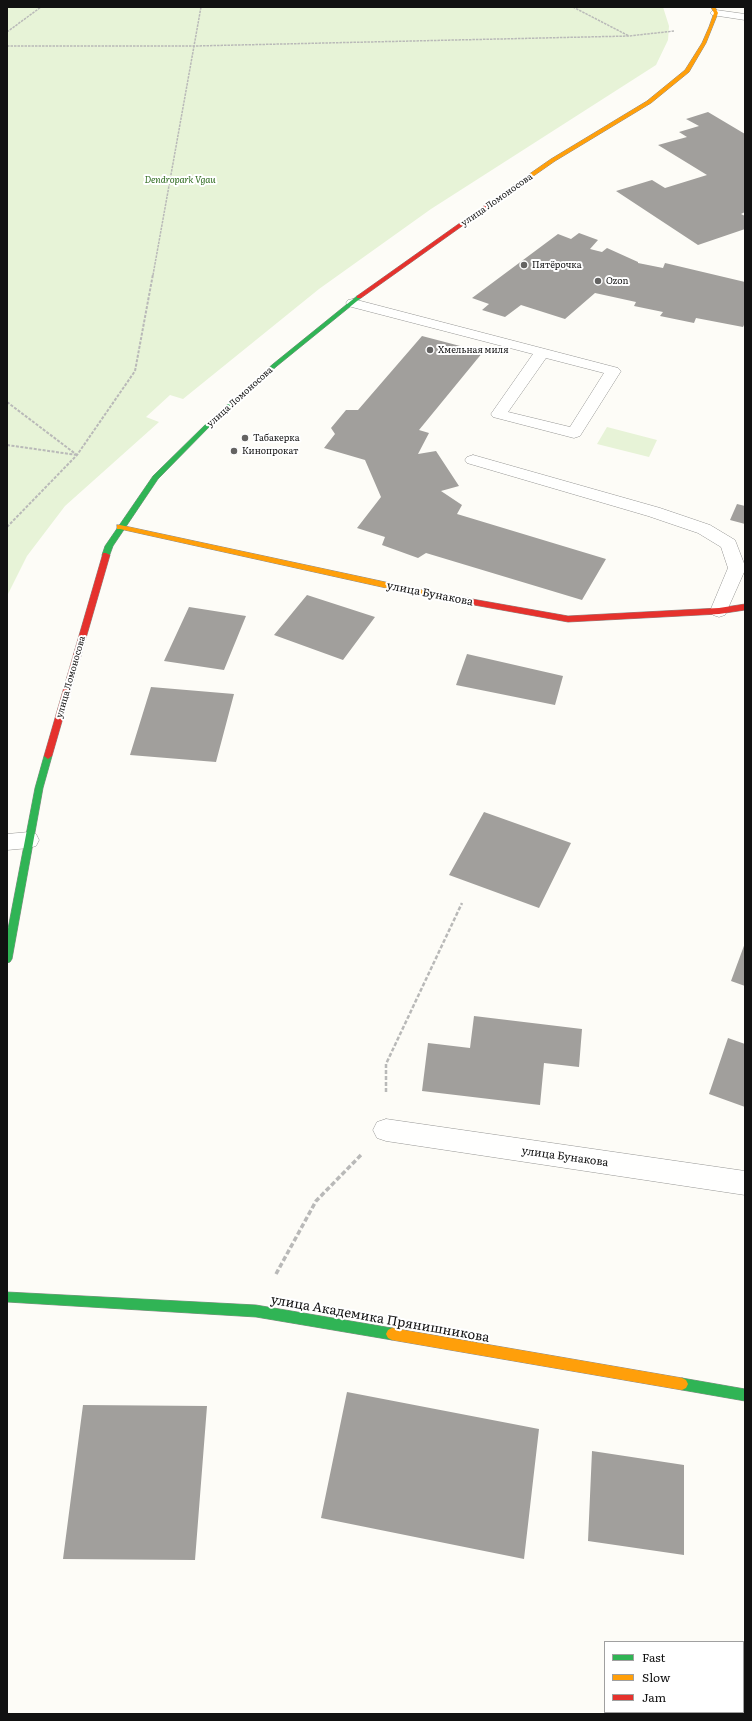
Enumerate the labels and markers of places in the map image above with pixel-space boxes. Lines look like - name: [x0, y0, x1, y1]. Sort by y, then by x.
- marker: Пятёрочка: [519, 260, 529, 270]
- place label: Пятёрочка: [532, 260, 582, 270]
- marker: Ozon: [593, 276, 603, 286]
- place label: Ozon: [606, 276, 628, 286]
- marker: Хмельная миля: [425, 345, 435, 355]
- place label: Хмельная миля: [438, 345, 509, 355]
- marker: Табакерка: [240, 433, 250, 443]
- place label: Табакерка: [253, 433, 300, 443]
- marker: Кинопрокат: [229, 446, 239, 456]
- place label: Кинопрокат: [242, 446, 298, 456]

